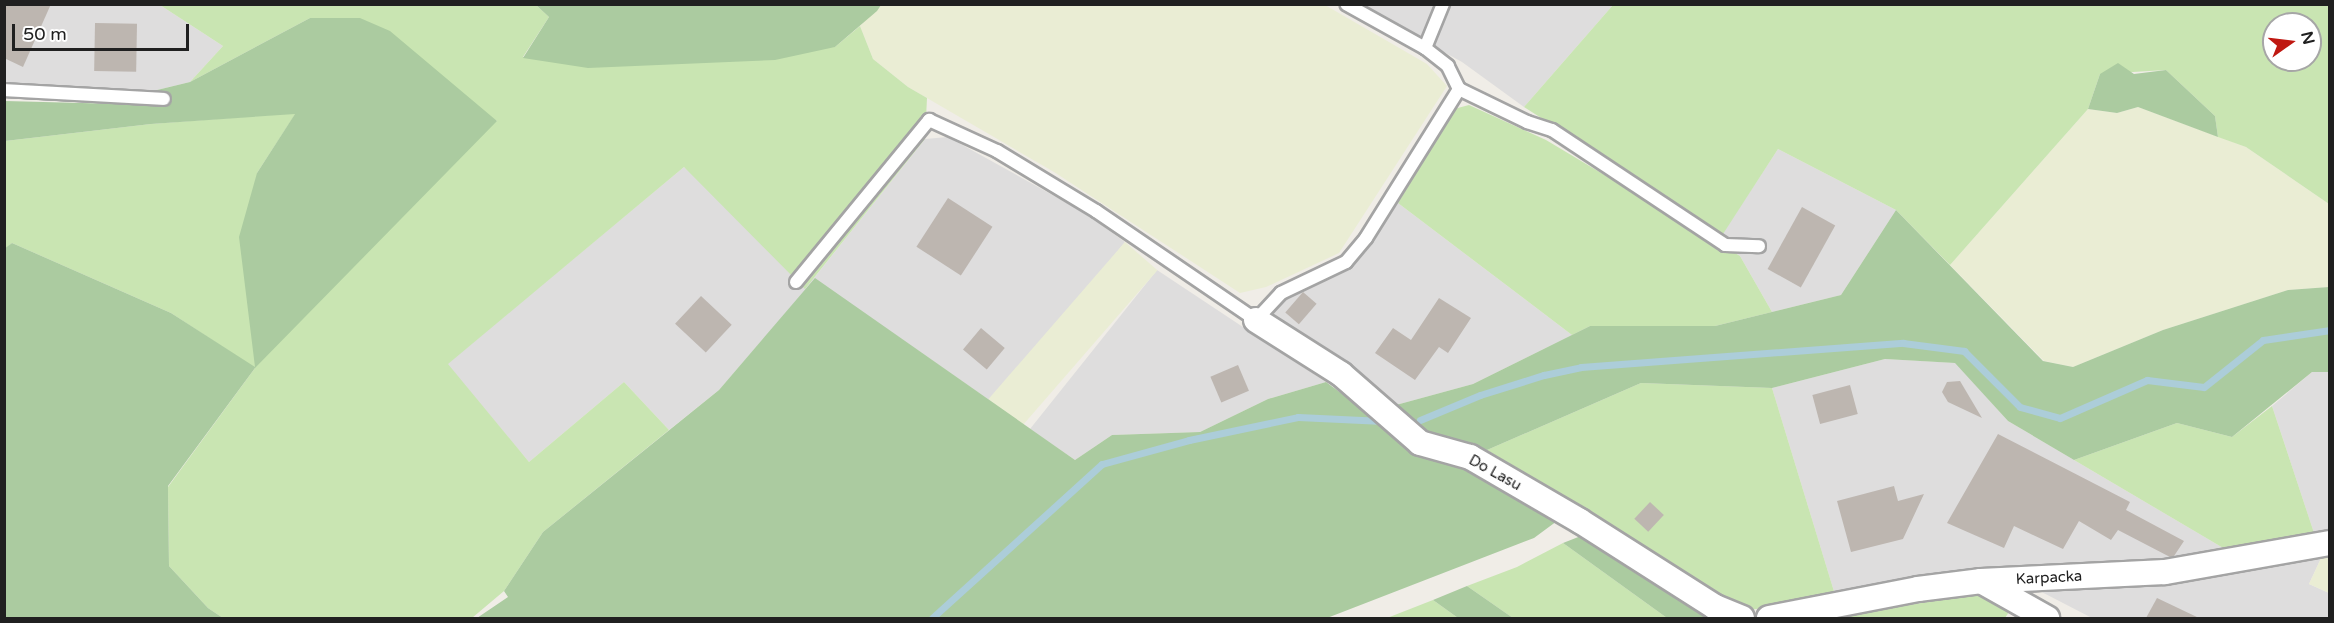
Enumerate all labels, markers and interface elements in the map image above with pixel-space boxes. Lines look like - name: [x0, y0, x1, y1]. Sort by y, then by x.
- scale bar: [15, 12, 192, 50]
- north arrow: [2262, 12, 2322, 72]
- text: 50 m: [23, 23, 67, 45]
- text: N: [2296, 29, 2319, 47]
- street label: Do Lasu: [1466, 451, 1524, 495]
- street label: Karpacka: [2015, 567, 2083, 589]

